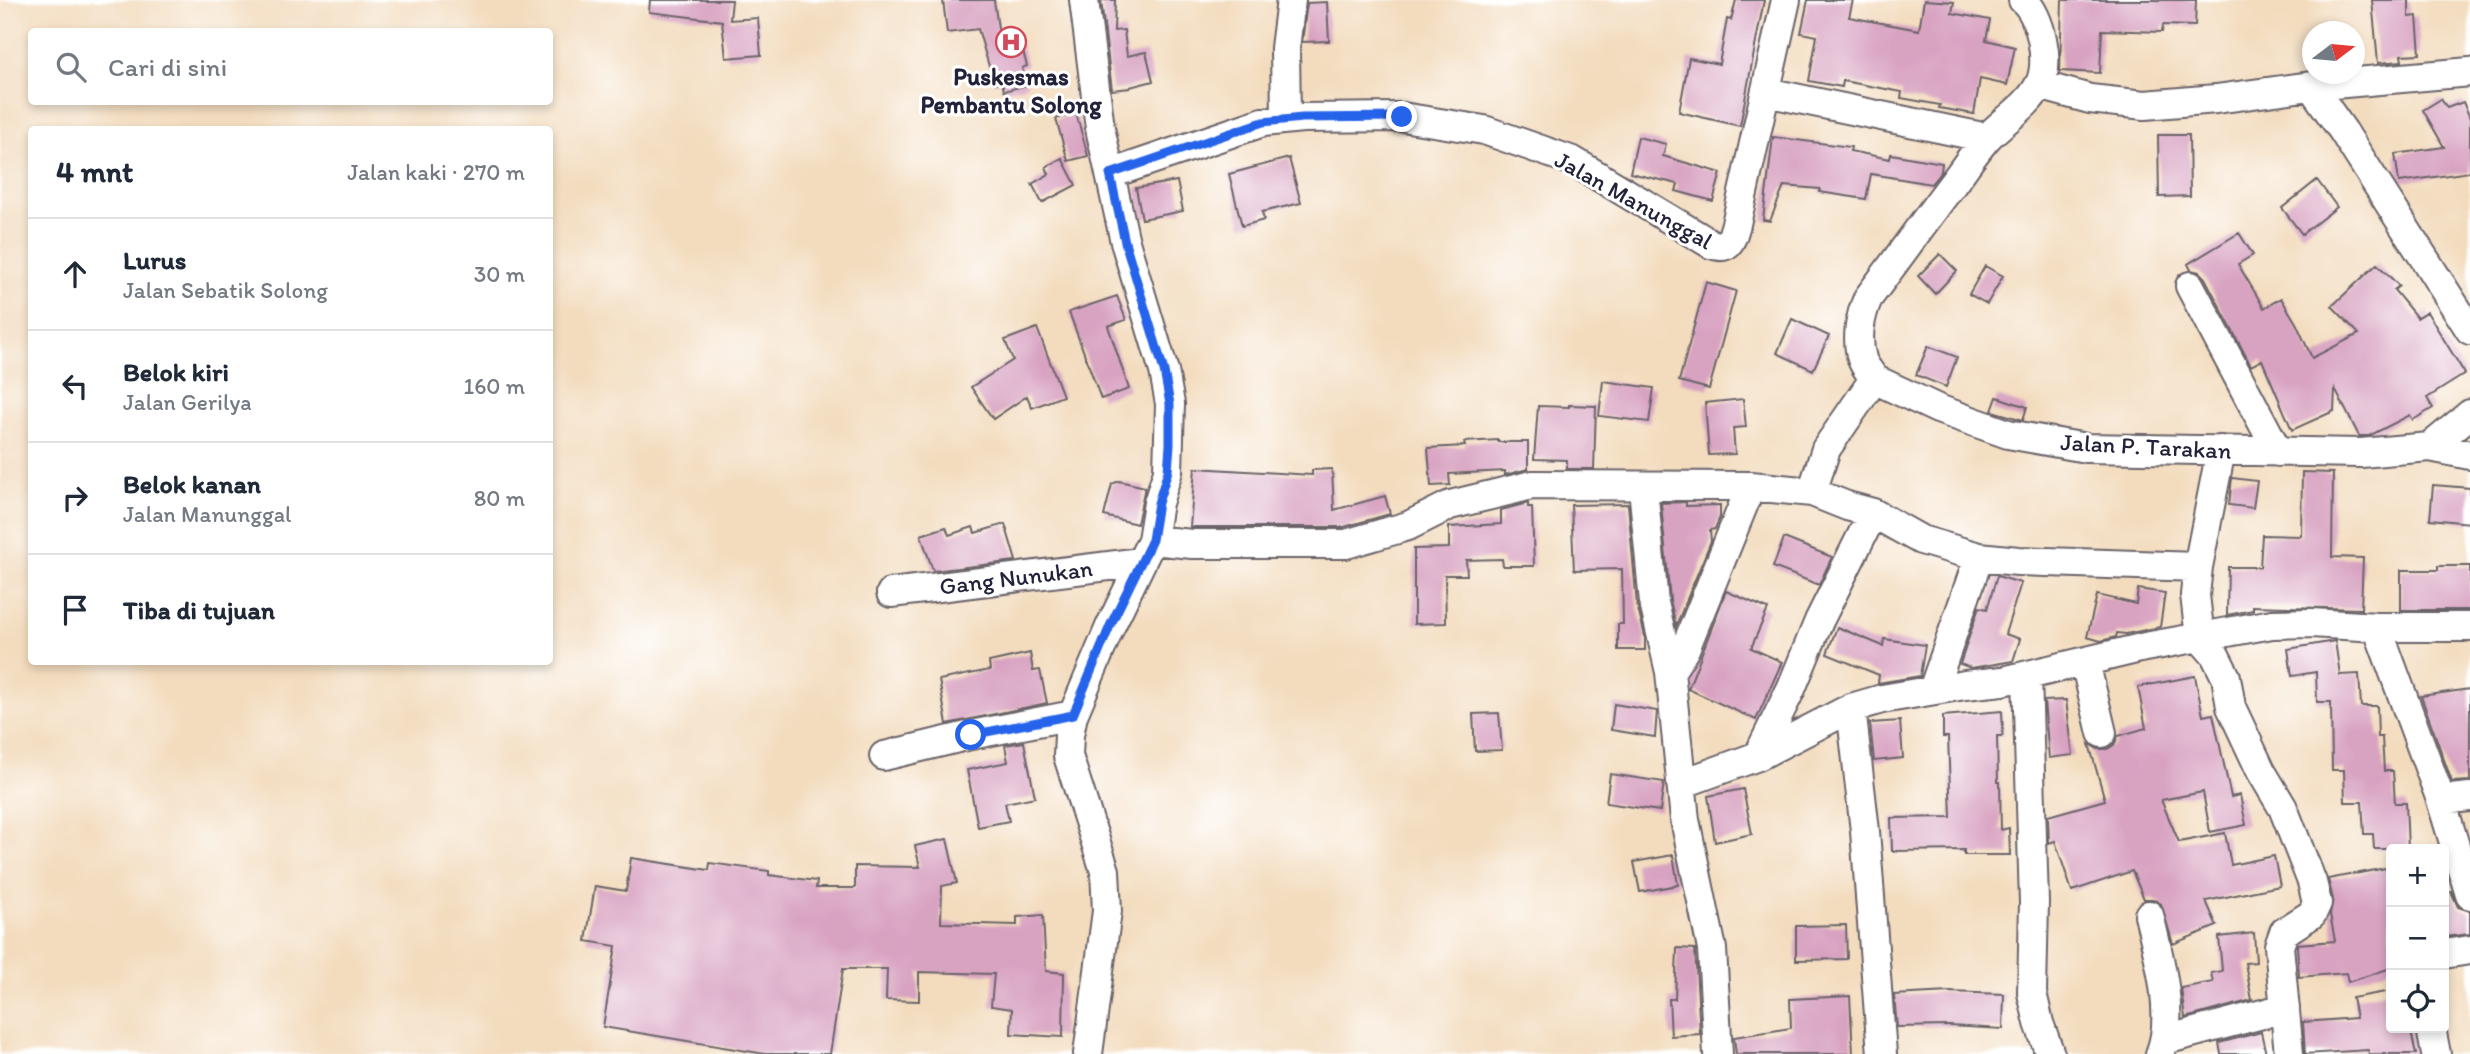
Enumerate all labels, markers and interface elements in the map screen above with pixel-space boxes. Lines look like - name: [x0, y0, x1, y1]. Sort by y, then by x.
- north arrow: [2302, 21, 2365, 84]
- hospital icon: Puskesmas Pembantu Solong: [994, 25, 1028, 59]
- search box: [28, 28, 553, 105]
- icon: search: [52, 48, 90, 86]
- text: Cari di sini: [108, 51, 227, 83]
- place label: Puskesmas Pembantu Solong: [921, 62, 1102, 120]
- route end: [1386, 101, 1417, 132]
- street label: Jalan Manunggal: [1550, 145, 1718, 255]
- text: 4 mnt: [56, 153, 133, 190]
- text: Jalan kaki · 270 m: [347, 158, 525, 186]
- text: Lurus: [123, 244, 186, 276]
- icon: ahead: [56, 255, 94, 293]
- text: 30 m: [474, 260, 525, 288]
- text: Jalan Sebatik Solong: [123, 276, 328, 304]
- text: Belok kiri: [123, 356, 229, 388]
- icon: left: [56, 367, 94, 405]
- text: 160 m: [463, 372, 525, 400]
- text: Jalan Gerilya: [123, 388, 252, 416]
- street label: Jalan P. Tarakan: [2060, 427, 2233, 465]
- text: Belok kanan: [123, 468, 261, 500]
- icon: right: [56, 479, 94, 517]
- text: 80 m: [474, 484, 525, 512]
- text: Jalan Manunggal: [123, 500, 292, 528]
- street label: Gang Nunukan: [938, 553, 1094, 601]
- icon: arrive: [56, 591, 94, 629]
- text: Tiba di tujuan: [123, 594, 275, 626]
- route start: [955, 719, 986, 750]
- map controls: [2386, 844, 2449, 1033]
- button: +: [2386, 844, 2449, 907]
- button: −: [2386, 907, 2449, 970]
- button: locate: [2386, 970, 2449, 1033]

